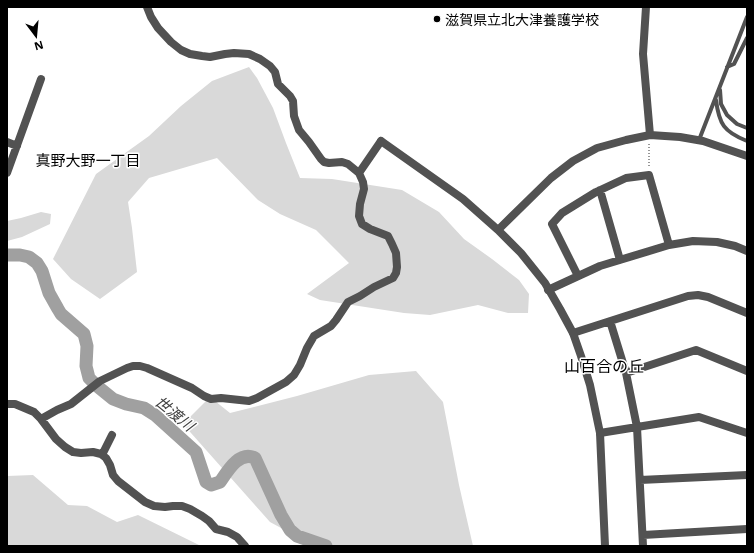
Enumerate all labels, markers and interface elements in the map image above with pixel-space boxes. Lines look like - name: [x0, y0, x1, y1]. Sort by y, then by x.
- place label: 滋賀県立北大津養護学校: [445, 10, 599, 29]
- marker: 滋賀県立北大津養護学校: [432, 14, 442, 24]
- north arrow: [16, 16, 56, 56]
- text: N: [33, 38, 45, 55]
- district label: 真野大野一丁目: [35, 150, 141, 170]
- district label: 山百合の丘: [564, 355, 644, 377]
- water label: 世渡川: [151, 391, 200, 436]

